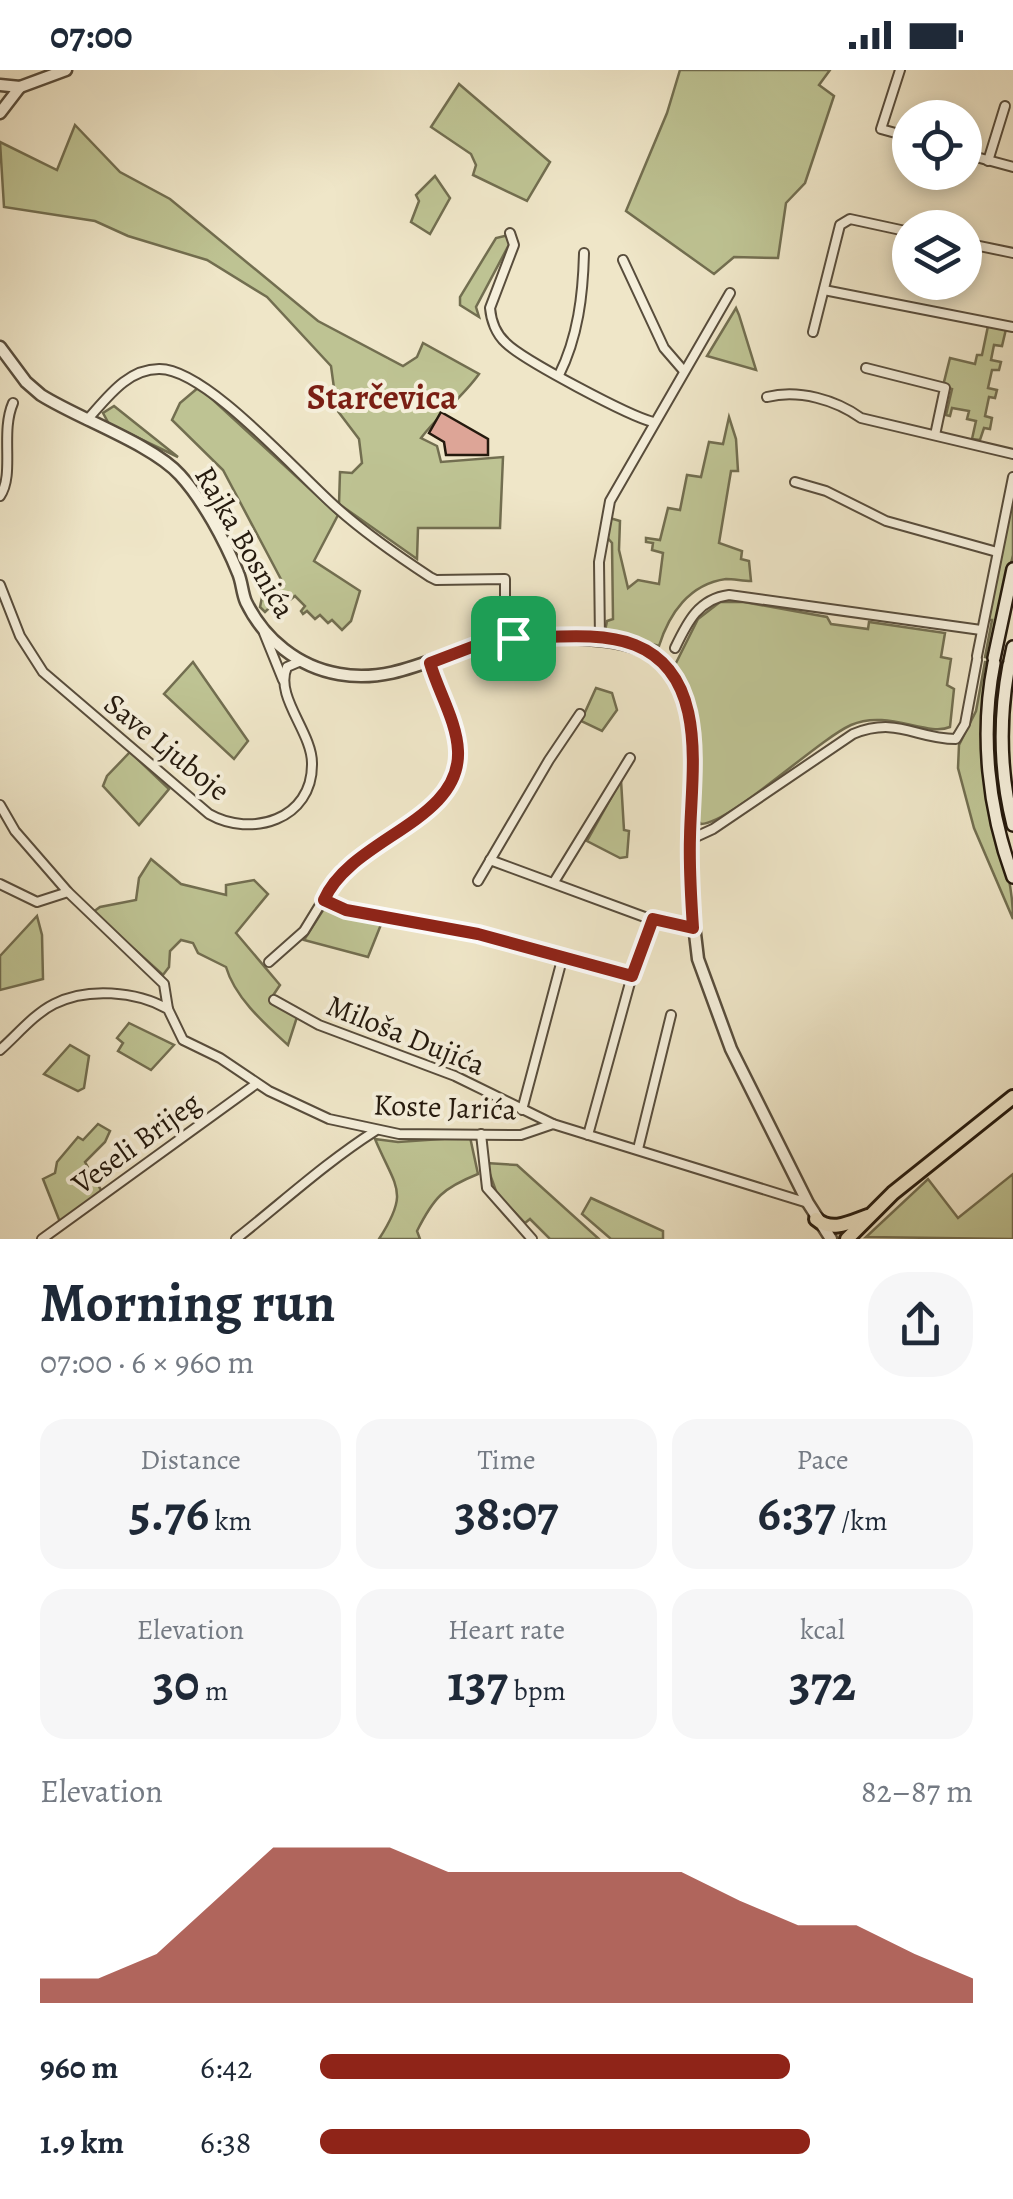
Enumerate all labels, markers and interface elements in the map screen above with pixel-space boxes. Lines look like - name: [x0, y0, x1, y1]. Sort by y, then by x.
- text: 07:00: [50, 9, 133, 61]
- map controls: [892, 100, 982, 300]
- button: locate: [892, 100, 982, 190]
- button: layers: [892, 210, 982, 300]
- district label: Starčevica: [307, 373, 457, 421]
- street label: Rajka Bosnića: [185, 459, 305, 625]
- pin: [471, 596, 556, 681]
- icon: arrive: [486, 611, 541, 666]
- street label: Save Ljuboje: [96, 684, 238, 810]
- street label: Miloša Dujića: [321, 985, 491, 1085]
- street label: Veseli Brijeg: [63, 1083, 208, 1204]
- street label: Koste Jarića: [373, 1085, 517, 1129]
- text: Morning run: [40, 1265, 335, 1340]
- button: share: [868, 1272, 973, 1377]
- text: 07:00 · 6 × 960 m: [40, 1340, 254, 1384]
- text: Distance: [140, 1441, 241, 1479]
- text: Time: [477, 1441, 536, 1479]
- text: Pace: [797, 1441, 848, 1479]
- text: 5.76: [129, 1479, 209, 1547]
- text: 38:07: [455, 1479, 558, 1547]
- text: 6:37: [757, 1479, 836, 1547]
- text: km: [209, 1502, 252, 1540]
- text: /km: [836, 1502, 888, 1540]
- text: Elevation: [137, 1611, 244, 1649]
- text: Heart rate: [448, 1611, 565, 1649]
- text: kcal: [800, 1611, 845, 1649]
- text: 30: [153, 1649, 199, 1717]
- text: 137: [447, 1649, 508, 1717]
- text: 372: [789, 1649, 856, 1717]
- text: m: [199, 1672, 228, 1710]
- text: bpm: [508, 1672, 566, 1710]
- text: Elevation: [40, 1769, 163, 1813]
- text: 82–87 m: [861, 1769, 973, 1813]
- text: 960 m: [40, 2045, 118, 2089]
- text: 6:42: [200, 2045, 252, 2089]
- text: 1.9 km: [40, 2120, 124, 2164]
- text: 6:38: [200, 2120, 251, 2164]

